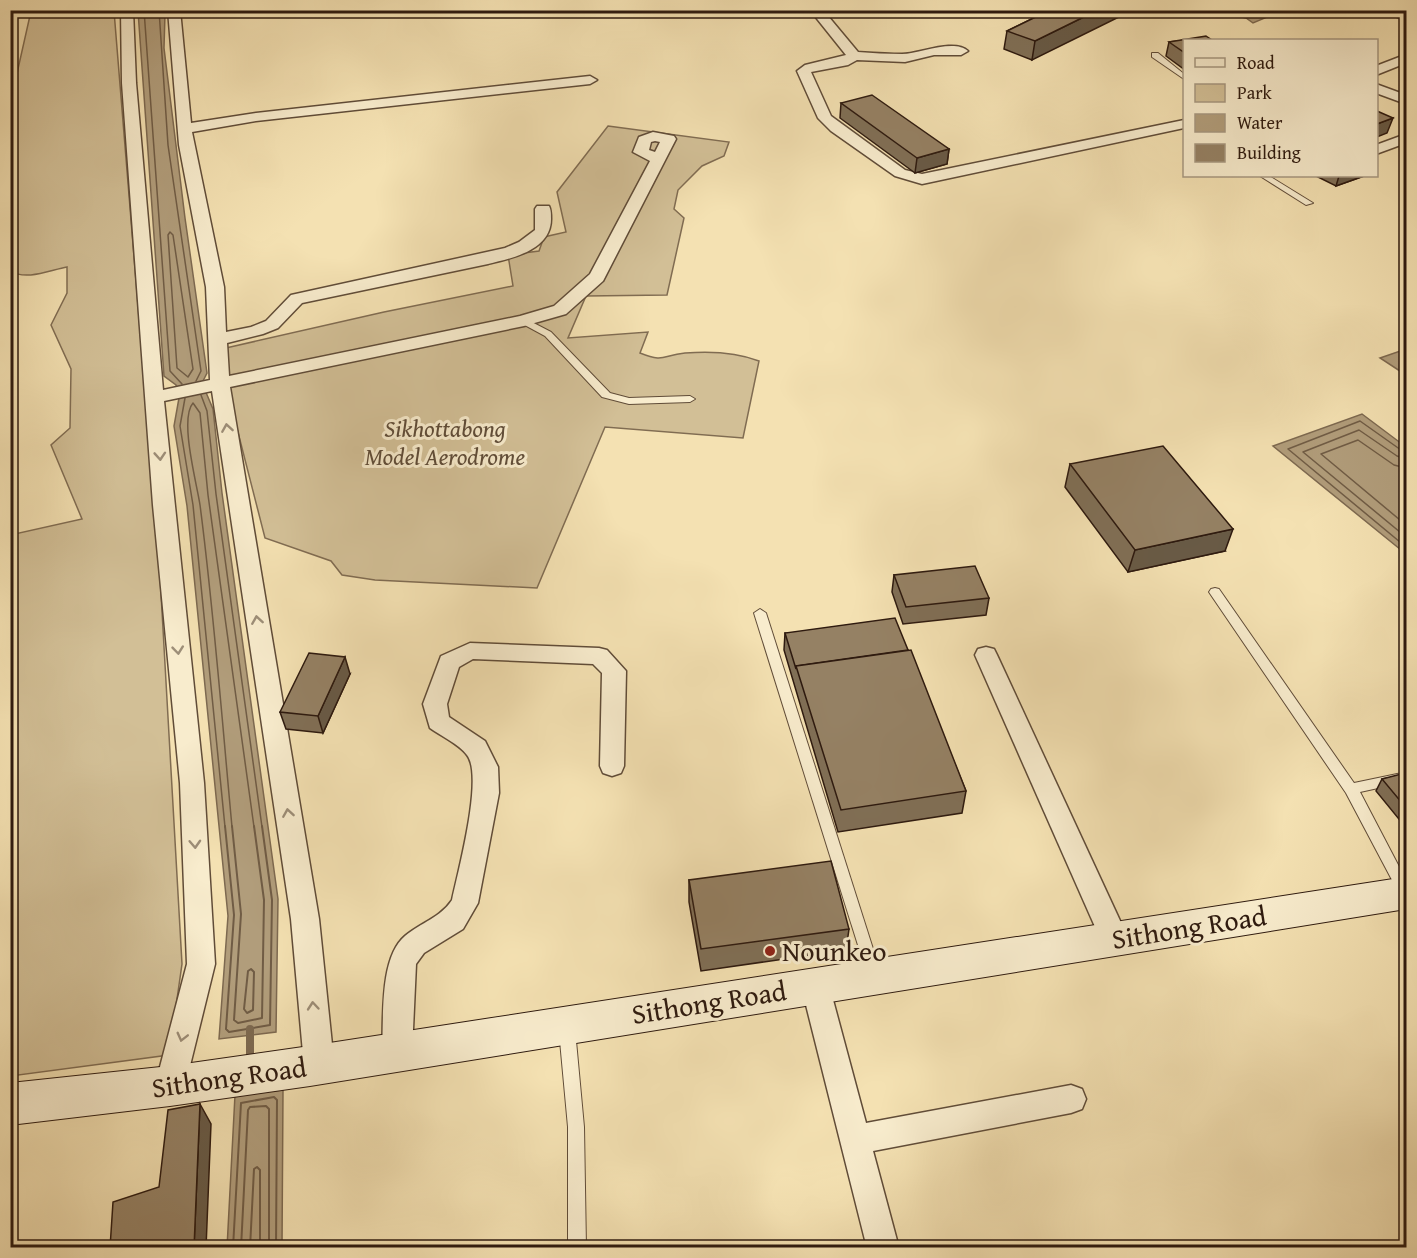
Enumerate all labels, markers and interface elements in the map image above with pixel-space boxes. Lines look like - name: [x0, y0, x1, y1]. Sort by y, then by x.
- legend: [1183, 39, 1378, 177]
- text: Road: [1237, 49, 1275, 76]
- text: Park: [1237, 79, 1273, 106]
- text: Water: [1237, 109, 1283, 136]
- text: Building: [1237, 139, 1301, 166]
- park label: Sikhottabong Model Aerodrome: [365, 411, 526, 474]
- one-way arrow: [221, 423, 233, 432]
- one-way arrow: [153, 451, 166, 460]
- one-way arrow: [251, 616, 264, 626]
- one-way arrow: [172, 645, 184, 654]
- one-way arrow: [282, 808, 295, 818]
- one-way arrow: [189, 839, 202, 848]
- street label: Sithong Road: [1109, 894, 1269, 959]
- place label: Nounkeo: [782, 930, 887, 971]
- marker: Nounkeo: [763, 944, 777, 958]
- street label: Sithong Road: [629, 969, 789, 1034]
- one-way arrow: [307, 1001, 320, 1011]
- one-way arrow: [177, 1031, 190, 1041]
- street label: Sithong Road: [149, 1045, 309, 1108]

